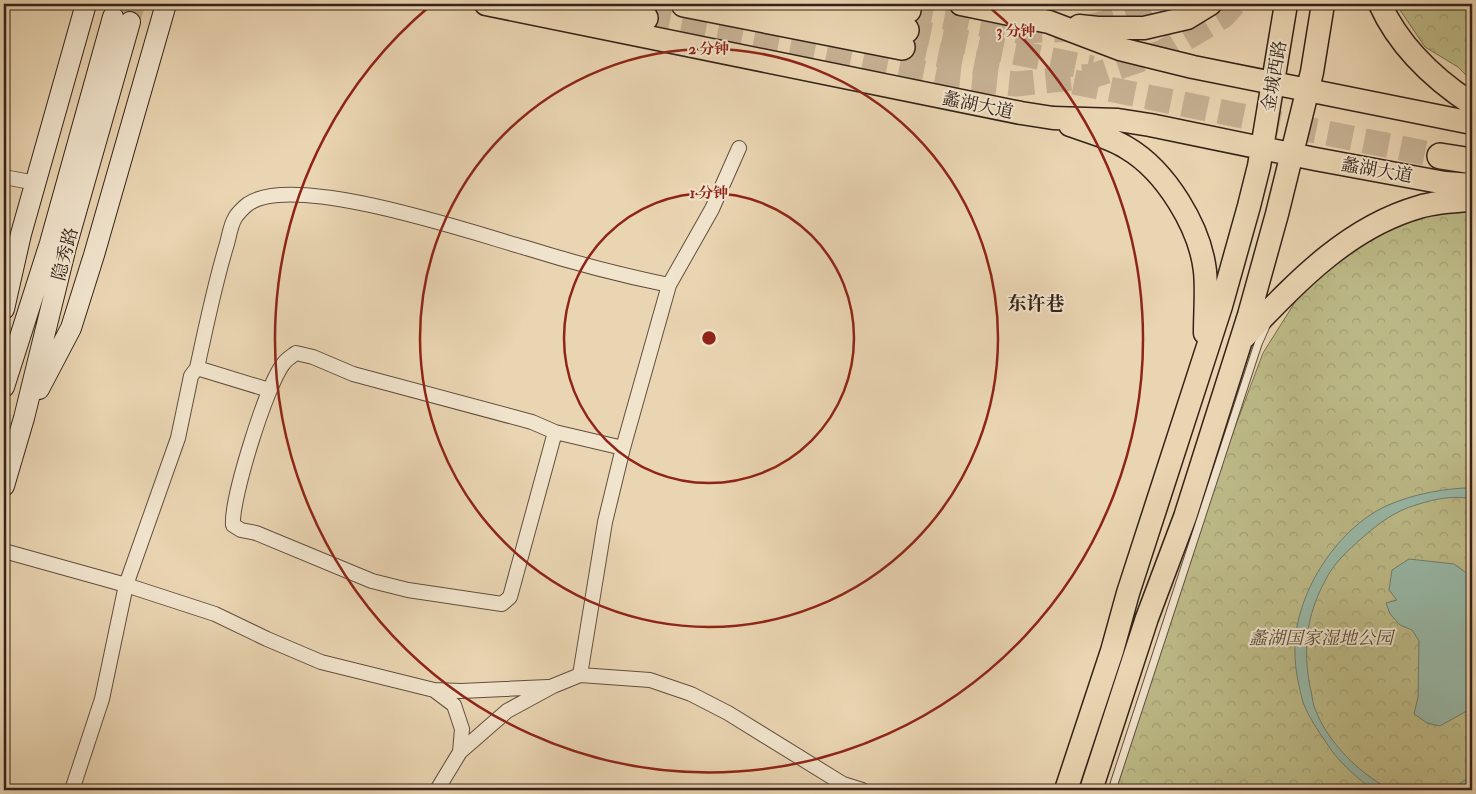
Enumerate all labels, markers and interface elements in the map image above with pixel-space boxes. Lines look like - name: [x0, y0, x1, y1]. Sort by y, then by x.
- text: 3 分钟: [997, 22, 1035, 41]
- street label: 金城西路: [1257, 39, 1292, 114]
- text: 2 分钟: [689, 40, 729, 59]
- street label: 蠡湖大道: [940, 87, 1016, 124]
- street label: 蠡湖大道: [1339, 153, 1414, 188]
- text: 1 分钟: [690, 184, 728, 203]
- street label: 隐秀路: [47, 225, 84, 283]
- district label: 东许巷: [1007, 292, 1065, 316]
- centre of rings: [700, 329, 718, 347]
- park label: 蠡湖国家湿地公园: [1249, 627, 1396, 650]

